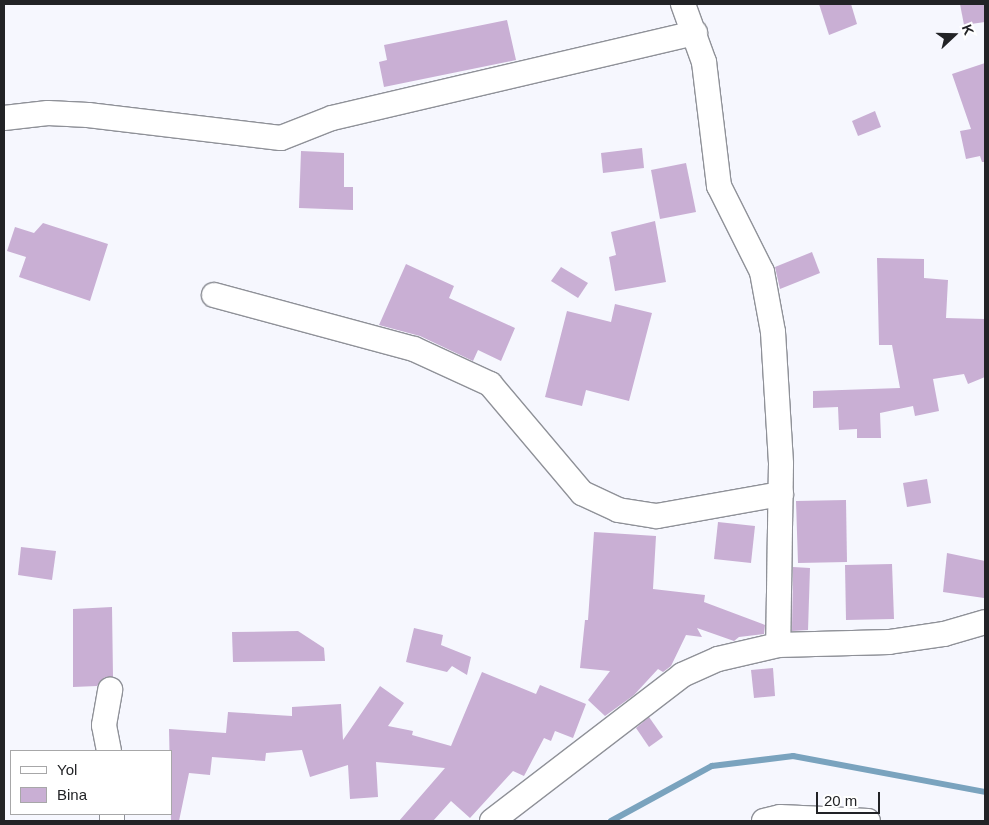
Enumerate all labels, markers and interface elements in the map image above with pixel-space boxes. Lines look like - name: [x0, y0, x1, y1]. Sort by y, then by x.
- north arrow: [929, 10, 979, 60]
- text: K: [959, 22, 977, 37]
- legend: [10, 750, 172, 815]
- text: Yol: [57, 761, 77, 778]
- scale bar: [819, 782, 883, 814]
- text: Bina: [57, 786, 87, 803]
- text: 20 m: [824, 792, 857, 809]

